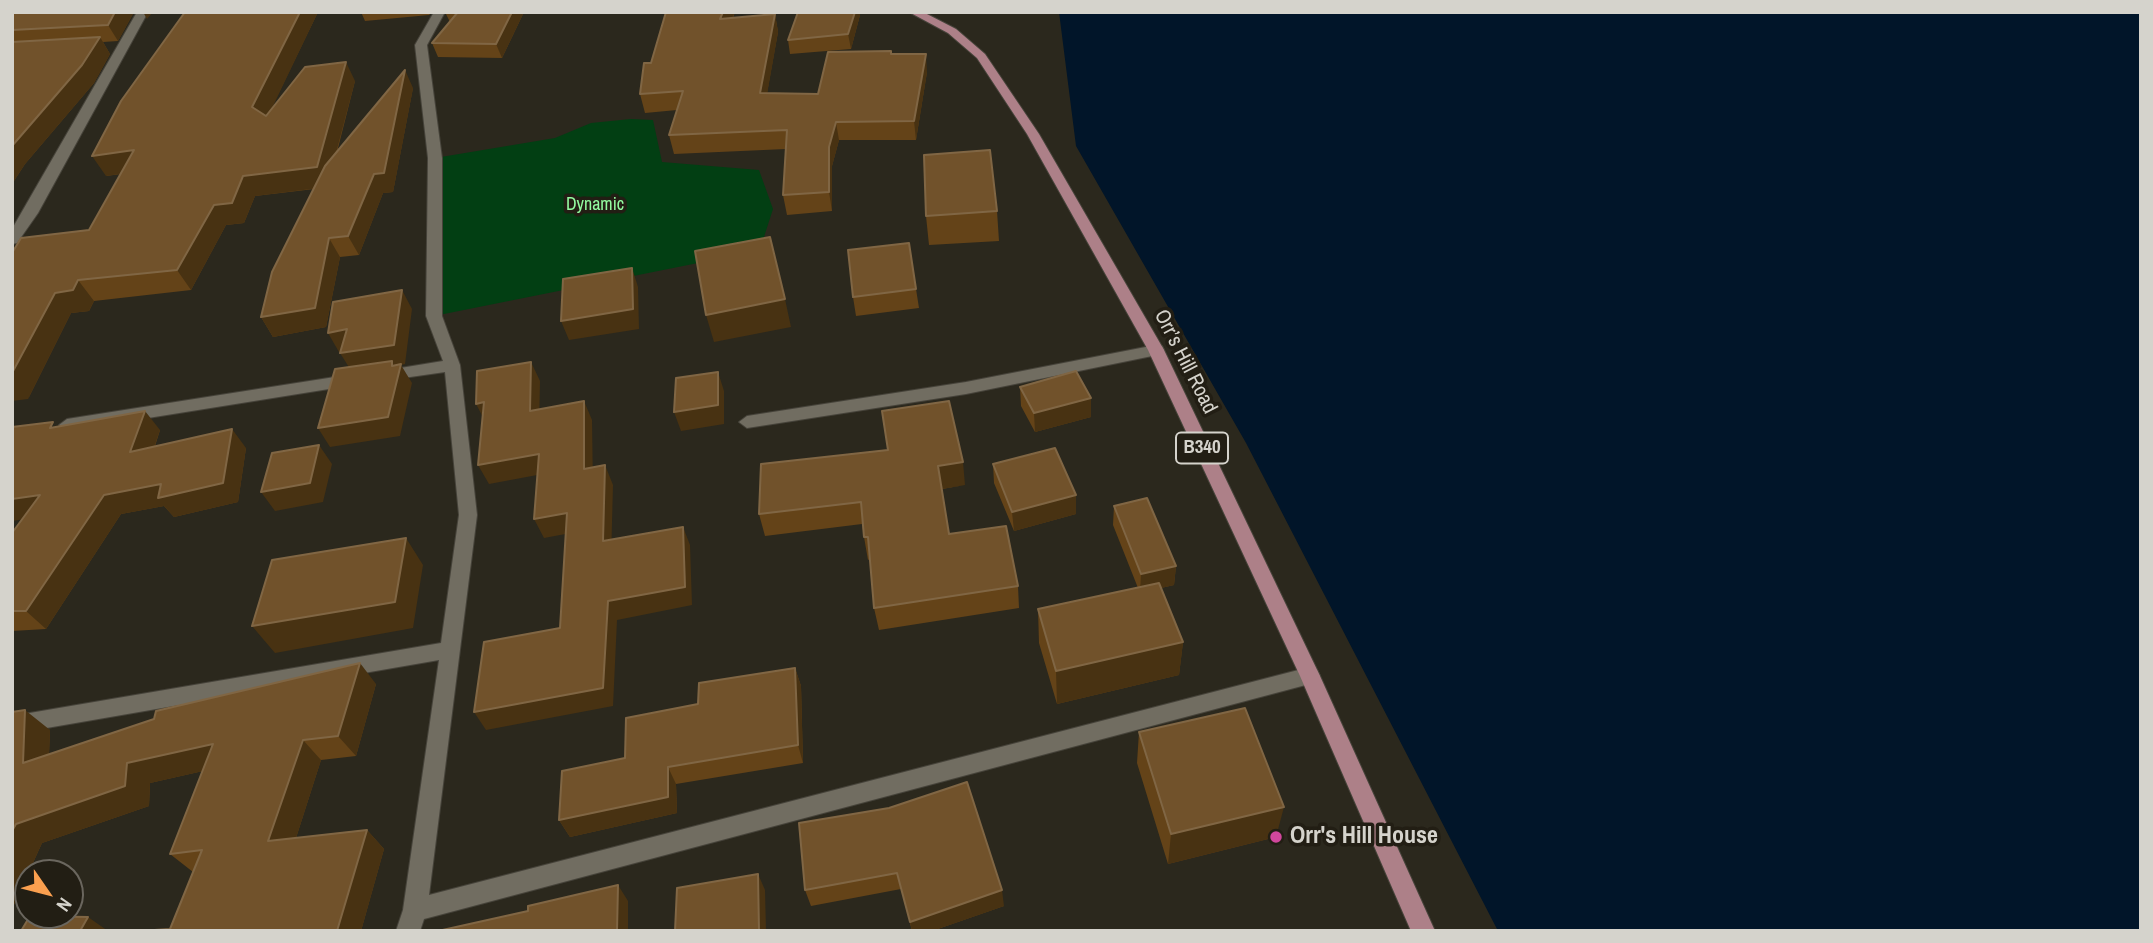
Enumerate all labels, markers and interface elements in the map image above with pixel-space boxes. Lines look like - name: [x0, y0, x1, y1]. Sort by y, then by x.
- park label: Dynamic: [566, 194, 624, 216]
- street label: Orr’s Hill Road: [1148, 306, 1222, 418]
- road number: B340: [1176, 432, 1228, 463]
- place label: Orr's Hill House: [1290, 823, 1438, 851]
- marker: Orr's Hill House: [1268, 829, 1284, 845]
- north arrow: [14, 859, 84, 929]
- text: N: [51, 893, 78, 917]

